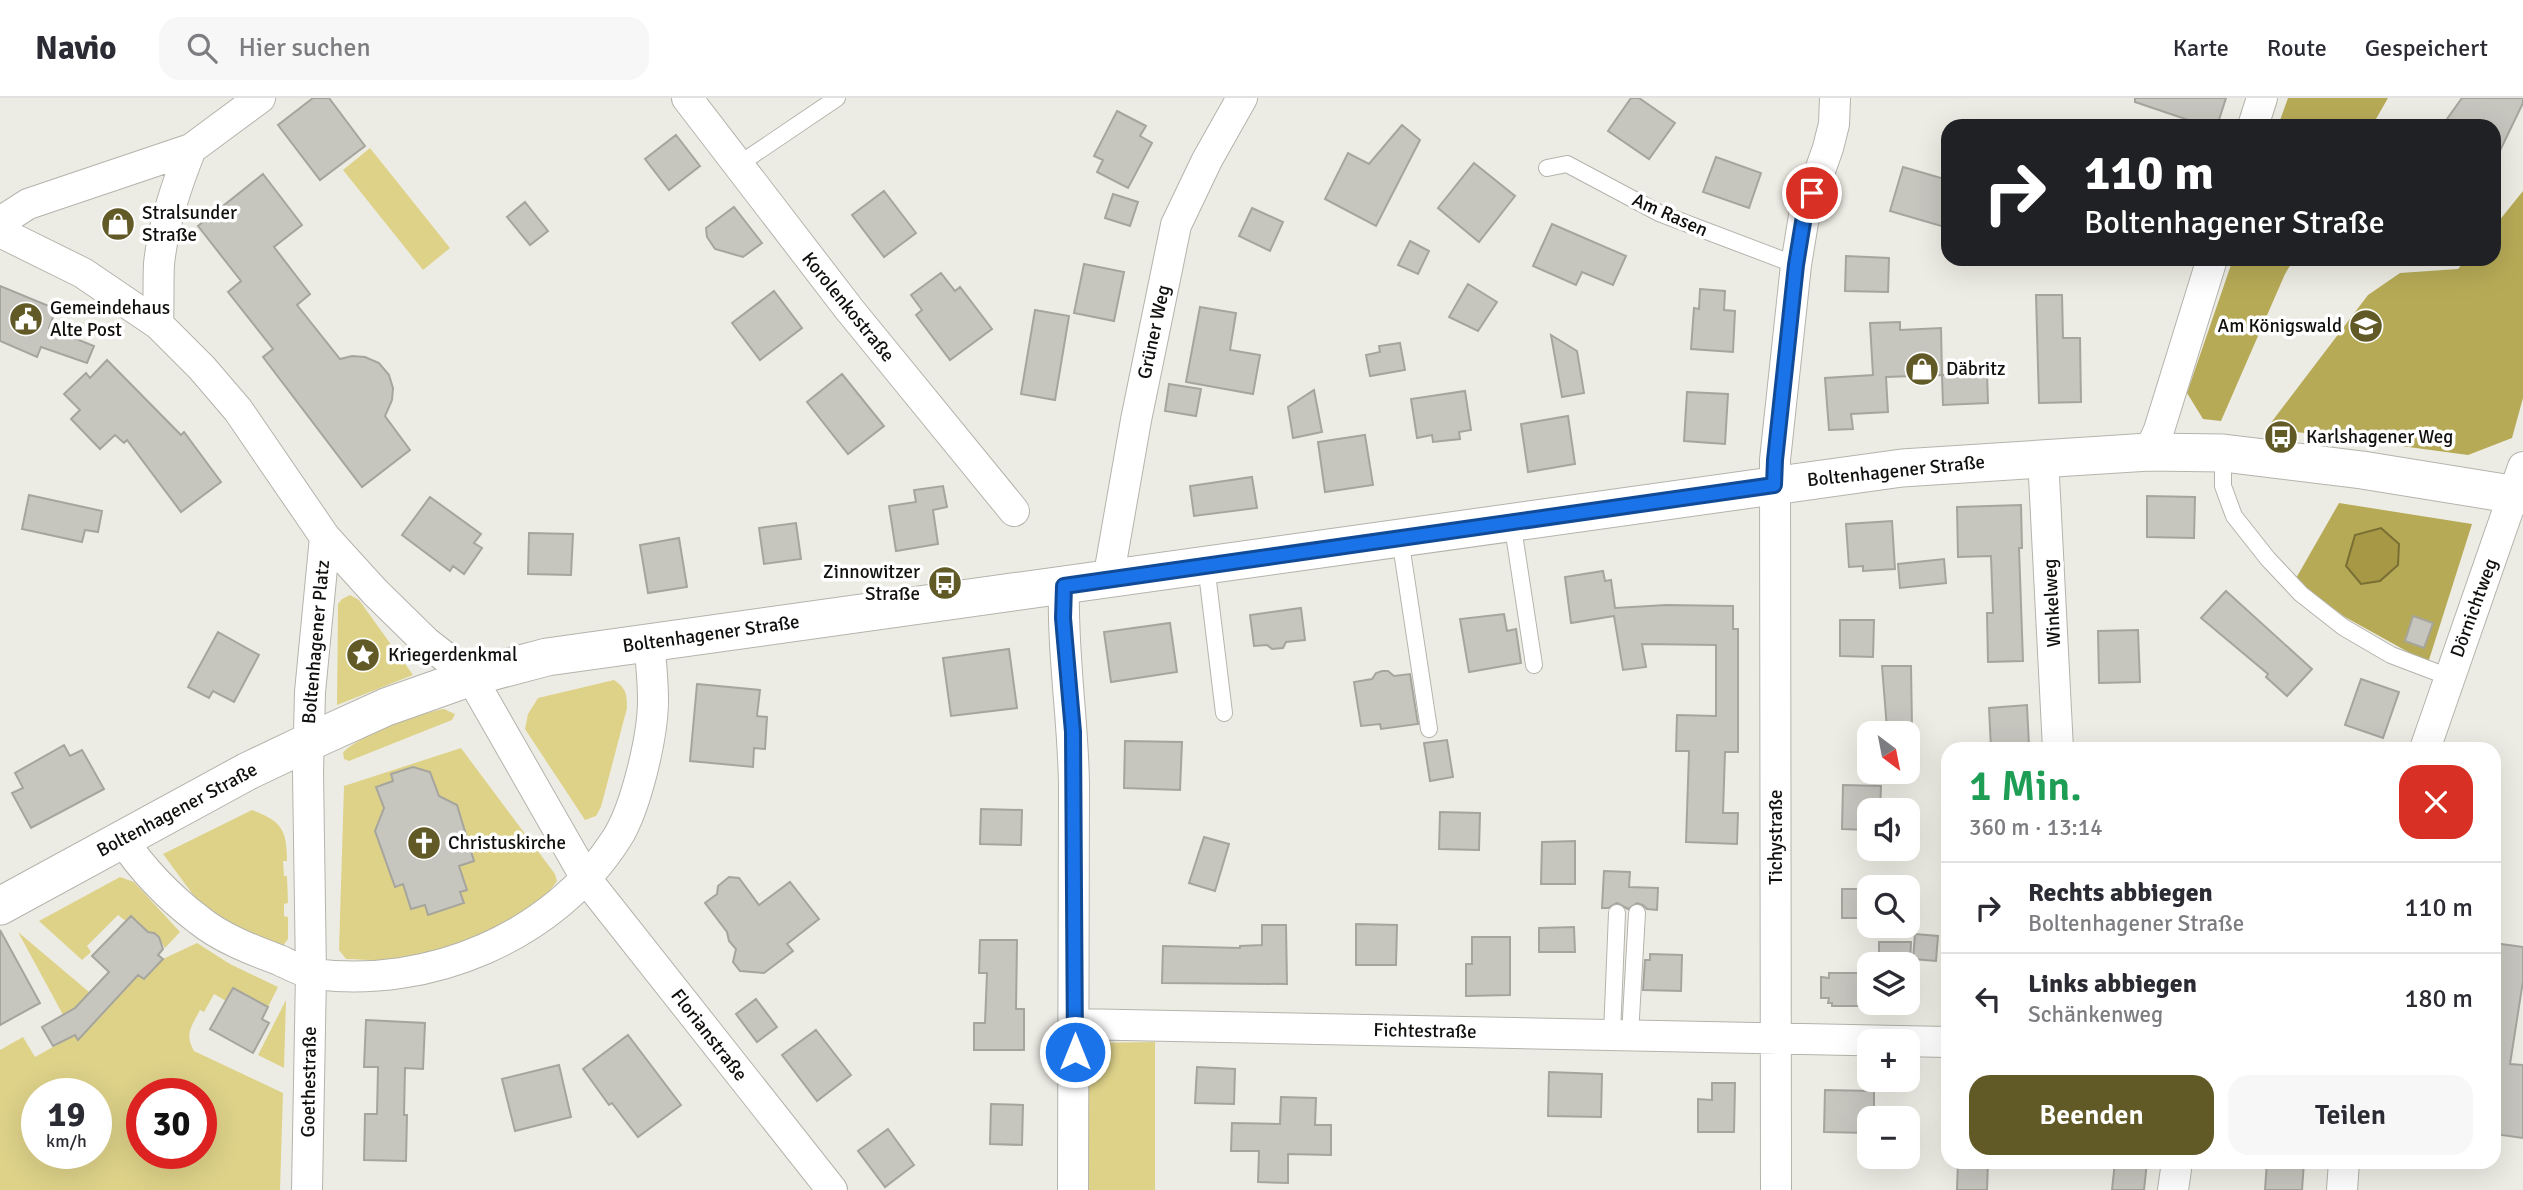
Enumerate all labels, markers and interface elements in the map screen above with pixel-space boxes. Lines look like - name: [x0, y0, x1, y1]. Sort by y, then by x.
- search box: [159, 17, 649, 80]
- text: Navio: [35, 28, 117, 69]
- icon: search: [183, 29, 221, 67]
- text: Hier suchen: [239, 32, 371, 64]
- text: Karte: [2173, 33, 2229, 63]
- text: Route: [2267, 33, 2327, 63]
- text: Gespeichert: [2365, 33, 2488, 63]
- text: 110 m: [2084, 143, 2214, 203]
- icon: right: [1969, 147, 2060, 238]
- pin: [1782, 163, 1842, 223]
- icon: arrive: [1793, 174, 1831, 212]
- street label: Am Rasen: [1629, 188, 1711, 242]
- place label: Stralsunder Straße: [142, 201, 237, 247]
- text: Boltenhagener Straße: [2084, 203, 2385, 242]
- shop icon: Stralsunder Straße: [99, 205, 137, 243]
- street label: Korolenkostraße: [796, 247, 900, 367]
- street label: Grüner Weg: [1132, 283, 1176, 381]
- place label: Gemeindehaus Alte Post: [50, 296, 170, 342]
- public building icon: Gemeindehaus Alte Post: [7, 300, 45, 338]
- school or university icon: Am Königswald: [2347, 307, 2385, 345]
- place label: Am Königswald: [2218, 314, 2342, 338]
- shop icon: Däbritz: [1903, 350, 1941, 388]
- place label: Däbritz: [1946, 357, 2006, 381]
- bus stop icon: Karlshagener Weg: [2262, 418, 2300, 456]
- place label: Karlshagener Weg: [2306, 425, 2453, 449]
- street label: Boltenhagener Straße: [1806, 450, 1986, 492]
- street label: Dörnichtweg: [2445, 555, 2503, 661]
- street label: Winkelweg: [2038, 558, 2066, 648]
- street label: Boltenhagener Platz: [297, 559, 335, 725]
- place label: Zinnowitzer Straße: [823, 560, 920, 606]
- bus stop icon: Zinnowitzer Straße: [926, 564, 964, 602]
- street label: Boltenhagener Straße: [621, 610, 801, 658]
- place icon: Kriegerdenkmal: [344, 636, 382, 674]
- place label: Kriegerdenkmal: [388, 643, 518, 667]
- north arrow: [1857, 721, 1920, 784]
- map controls: [1857, 721, 1920, 1169]
- street label: Boltenhagener Straße: [93, 757, 261, 863]
- text: 1 Min.: [1969, 761, 2082, 812]
- button: close: [2399, 765, 2473, 839]
- street label: Tichystraße: [1764, 789, 1788, 885]
- button: sound: [1857, 798, 1920, 861]
- text: 360 m · 13:14: [1969, 813, 2103, 842]
- church icon: Christuskirche: [405, 824, 443, 862]
- place label: Christuskirche: [448, 831, 566, 855]
- button: search: [1857, 875, 1920, 938]
- text: Rechts abbiegen: [2028, 877, 2213, 909]
- icon: right: [1969, 889, 2007, 927]
- text: 110 m: [2404, 892, 2473, 924]
- text: Boltenhagener Straße: [2028, 909, 2244, 938]
- button: layers: [1857, 952, 1920, 1015]
- text: Links abbiegen: [2028, 968, 2197, 1000]
- icon: left: [1969, 980, 2007, 1018]
- text: 180 m: [2404, 983, 2473, 1015]
- street label: Florianstraße: [666, 984, 752, 1086]
- text: Schänkenweg: [2028, 1000, 2163, 1029]
- position arrow: [1038, 1015, 1112, 1089]
- street label: Fichtestraße: [1373, 1018, 1477, 1044]
- street label: Goethestraße: [296, 1026, 322, 1138]
- button: +: [1857, 1029, 1920, 1092]
- button: Beenden: [1969, 1075, 2214, 1155]
- button: Teilen: [2228, 1075, 2473, 1155]
- speed limit sign: 30: [126, 1078, 217, 1169]
- text: 19: [48, 1093, 85, 1136]
- button: −: [1857, 1106, 1920, 1169]
- text: km/h: [46, 1130, 87, 1152]

